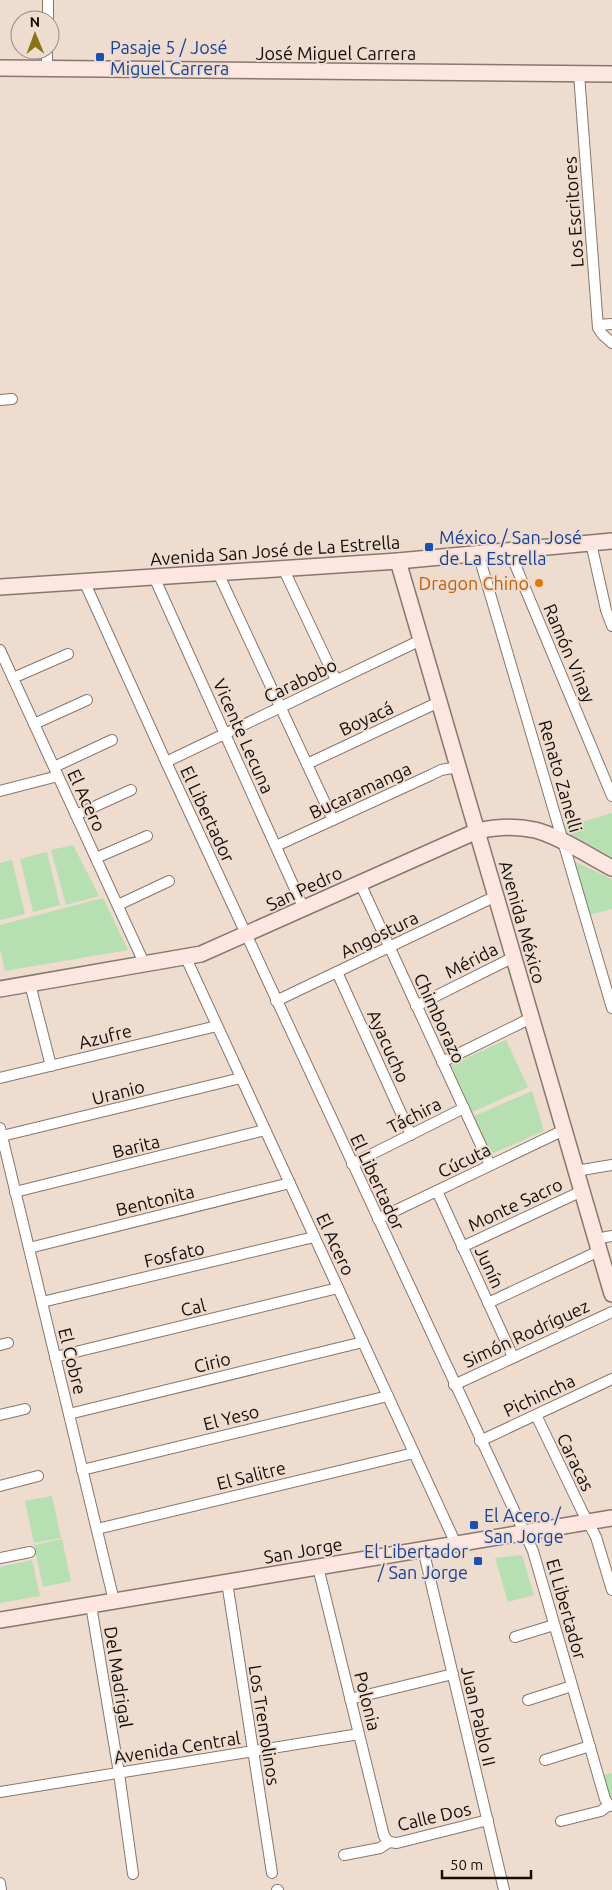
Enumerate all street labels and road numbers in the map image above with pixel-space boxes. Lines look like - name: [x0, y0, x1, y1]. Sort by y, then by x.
- street label: José Miguel Carrera: [256, 43, 416, 63]
- street label: Los Escritores: [559, 156, 587, 268]
- street label: Avenida San José de La Estrella: [149, 531, 401, 569]
- street label: Ramón Vinay: [540, 601, 600, 706]
- street label: Carabobo: [260, 654, 340, 706]
- street label: Vicente Lecuna: [210, 676, 278, 796]
- street label: Boyacá: [336, 697, 396, 739]
- street label: Renato Zanelli: [535, 718, 587, 834]
- street label: Bucaramanga: [306, 758, 414, 822]
- street label: El Libertador: [177, 763, 239, 865]
- street label: El Acero: [64, 766, 110, 834]
- street label: Avenida México: [496, 858, 550, 986]
- street label: San Pedro: [263, 862, 345, 914]
- street label: Angostura: [337, 907, 421, 961]
- street label: Mérida: [441, 938, 501, 982]
- street label: Chimborazo: [410, 970, 470, 1066]
- street label: Ayacucho: [364, 1007, 414, 1085]
- street label: Azufre: [76, 1020, 134, 1052]
- street label: Uranio: [90, 1076, 146, 1108]
- street label: Táchira: [384, 1093, 444, 1137]
- street label: Barita: [110, 1130, 162, 1162]
- street label: El Libertador: [347, 1131, 409, 1233]
- street label: Cúcuta: [434, 1139, 494, 1181]
- street label: Monte Sacro: [465, 1173, 565, 1235]
- street label: Bentonita: [114, 1181, 196, 1219]
- street label: El Acero: [313, 1210, 359, 1278]
- street label: Fosfato: [142, 1237, 206, 1271]
- street label: Junín: [472, 1243, 508, 1291]
- street label: Cal: [178, 1294, 208, 1320]
- street label: Simón Rodríguez: [460, 1295, 592, 1371]
- street label: El Cobre: [55, 1326, 91, 1396]
- street label: Cirio: [192, 1348, 232, 1376]
- street label: Pichincha: [500, 1370, 578, 1420]
- street label: El Yeso: [201, 1400, 261, 1434]
- street label: Caracas: [553, 1430, 599, 1494]
- street label: El Salitre: [214, 1457, 288, 1493]
- street label: San Jorge: [262, 1533, 344, 1567]
- street label: El Libertador: [543, 1556, 591, 1662]
- street label: Del Madrigal: [101, 1625, 137, 1729]
- street label: Los Tremolinos: [246, 1663, 284, 1787]
- street label: Juan Pablo II: [458, 1664, 500, 1768]
- street label: Polonia: [351, 1669, 385, 1733]
- street label: Avenida Central: [112, 1727, 242, 1767]
- street label: Calle Dos: [395, 1798, 473, 1834]

